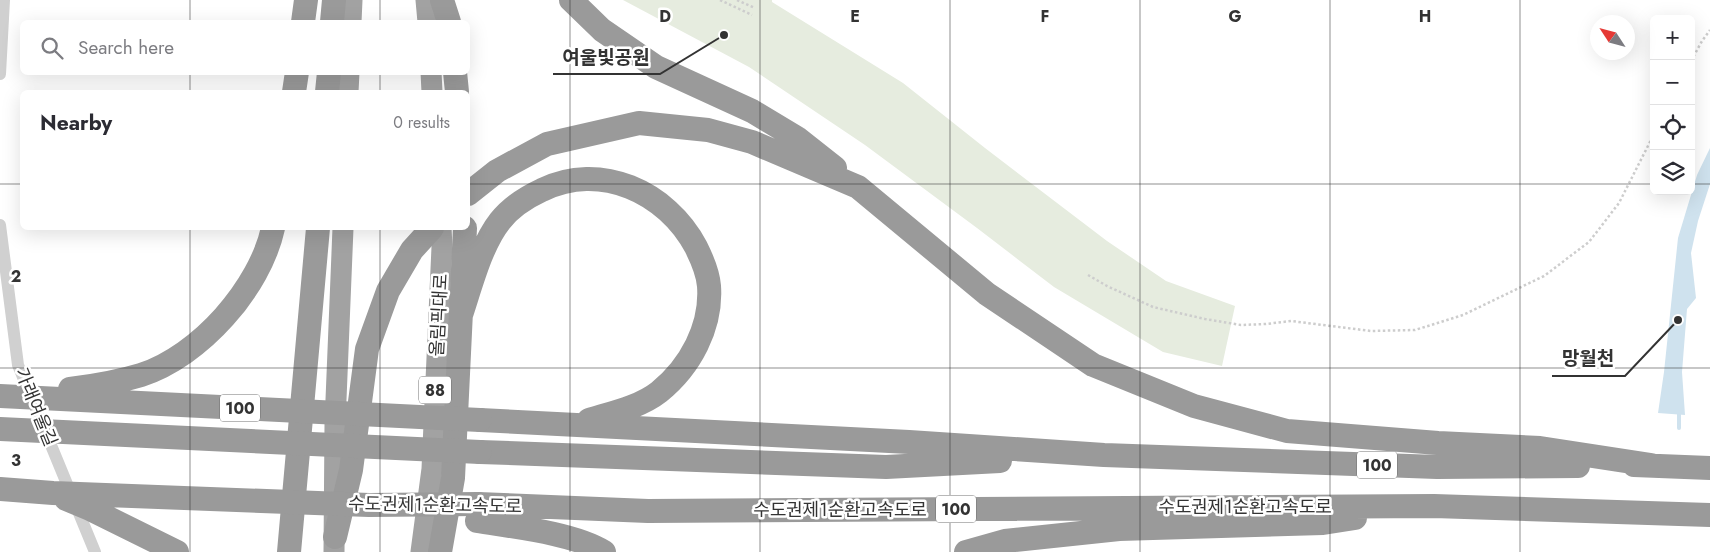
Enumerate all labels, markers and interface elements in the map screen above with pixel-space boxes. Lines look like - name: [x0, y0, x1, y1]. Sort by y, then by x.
- text: D: [659, 5, 671, 28]
- text: E: [850, 5, 860, 28]
- text: F: [1041, 5, 1049, 28]
- text: G: [1228, 5, 1242, 28]
- text: H: [1419, 5, 1431, 28]
- north arrow: [1590, 15, 1635, 60]
- map controls: [1650, 15, 1695, 195]
- button: +: [1650, 15, 1695, 60]
- search box: [20, 20, 470, 75]
- icon: search: [38, 34, 66, 62]
- text: Search here: [78, 34, 174, 61]
- callout: 여울빛공원: [553, 40, 660, 74]
- text: 여울빛공원: [562, 44, 650, 71]
- button: −: [1650, 60, 1695, 105]
- button: locate: [1650, 105, 1695, 150]
- text: Nearby: [40, 108, 112, 138]
- text: 0 results: [393, 111, 450, 134]
- button: layers: [1650, 150, 1695, 195]
- text: 2: [11, 265, 21, 288]
- street label: 올림픽대로: [424, 273, 454, 357]
- callout: 망월천: [1552, 342, 1625, 376]
- text: 망월천: [1562, 345, 1614, 372]
- street label: 가래여울길: [8, 364, 64, 450]
- road number: 88: [419, 376, 451, 404]
- road number: 100: [220, 394, 260, 422]
- text: 3: [11, 449, 21, 472]
- road number: 100: [1357, 452, 1397, 478]
- street label: 수도권제1순환고속도로: [348, 490, 522, 520]
- street label: 수도권제1순환고속도로: [1158, 494, 1332, 520]
- road number: 100: [936, 496, 976, 522]
- street label: 수도권제1순환고속도로: [753, 497, 927, 523]

